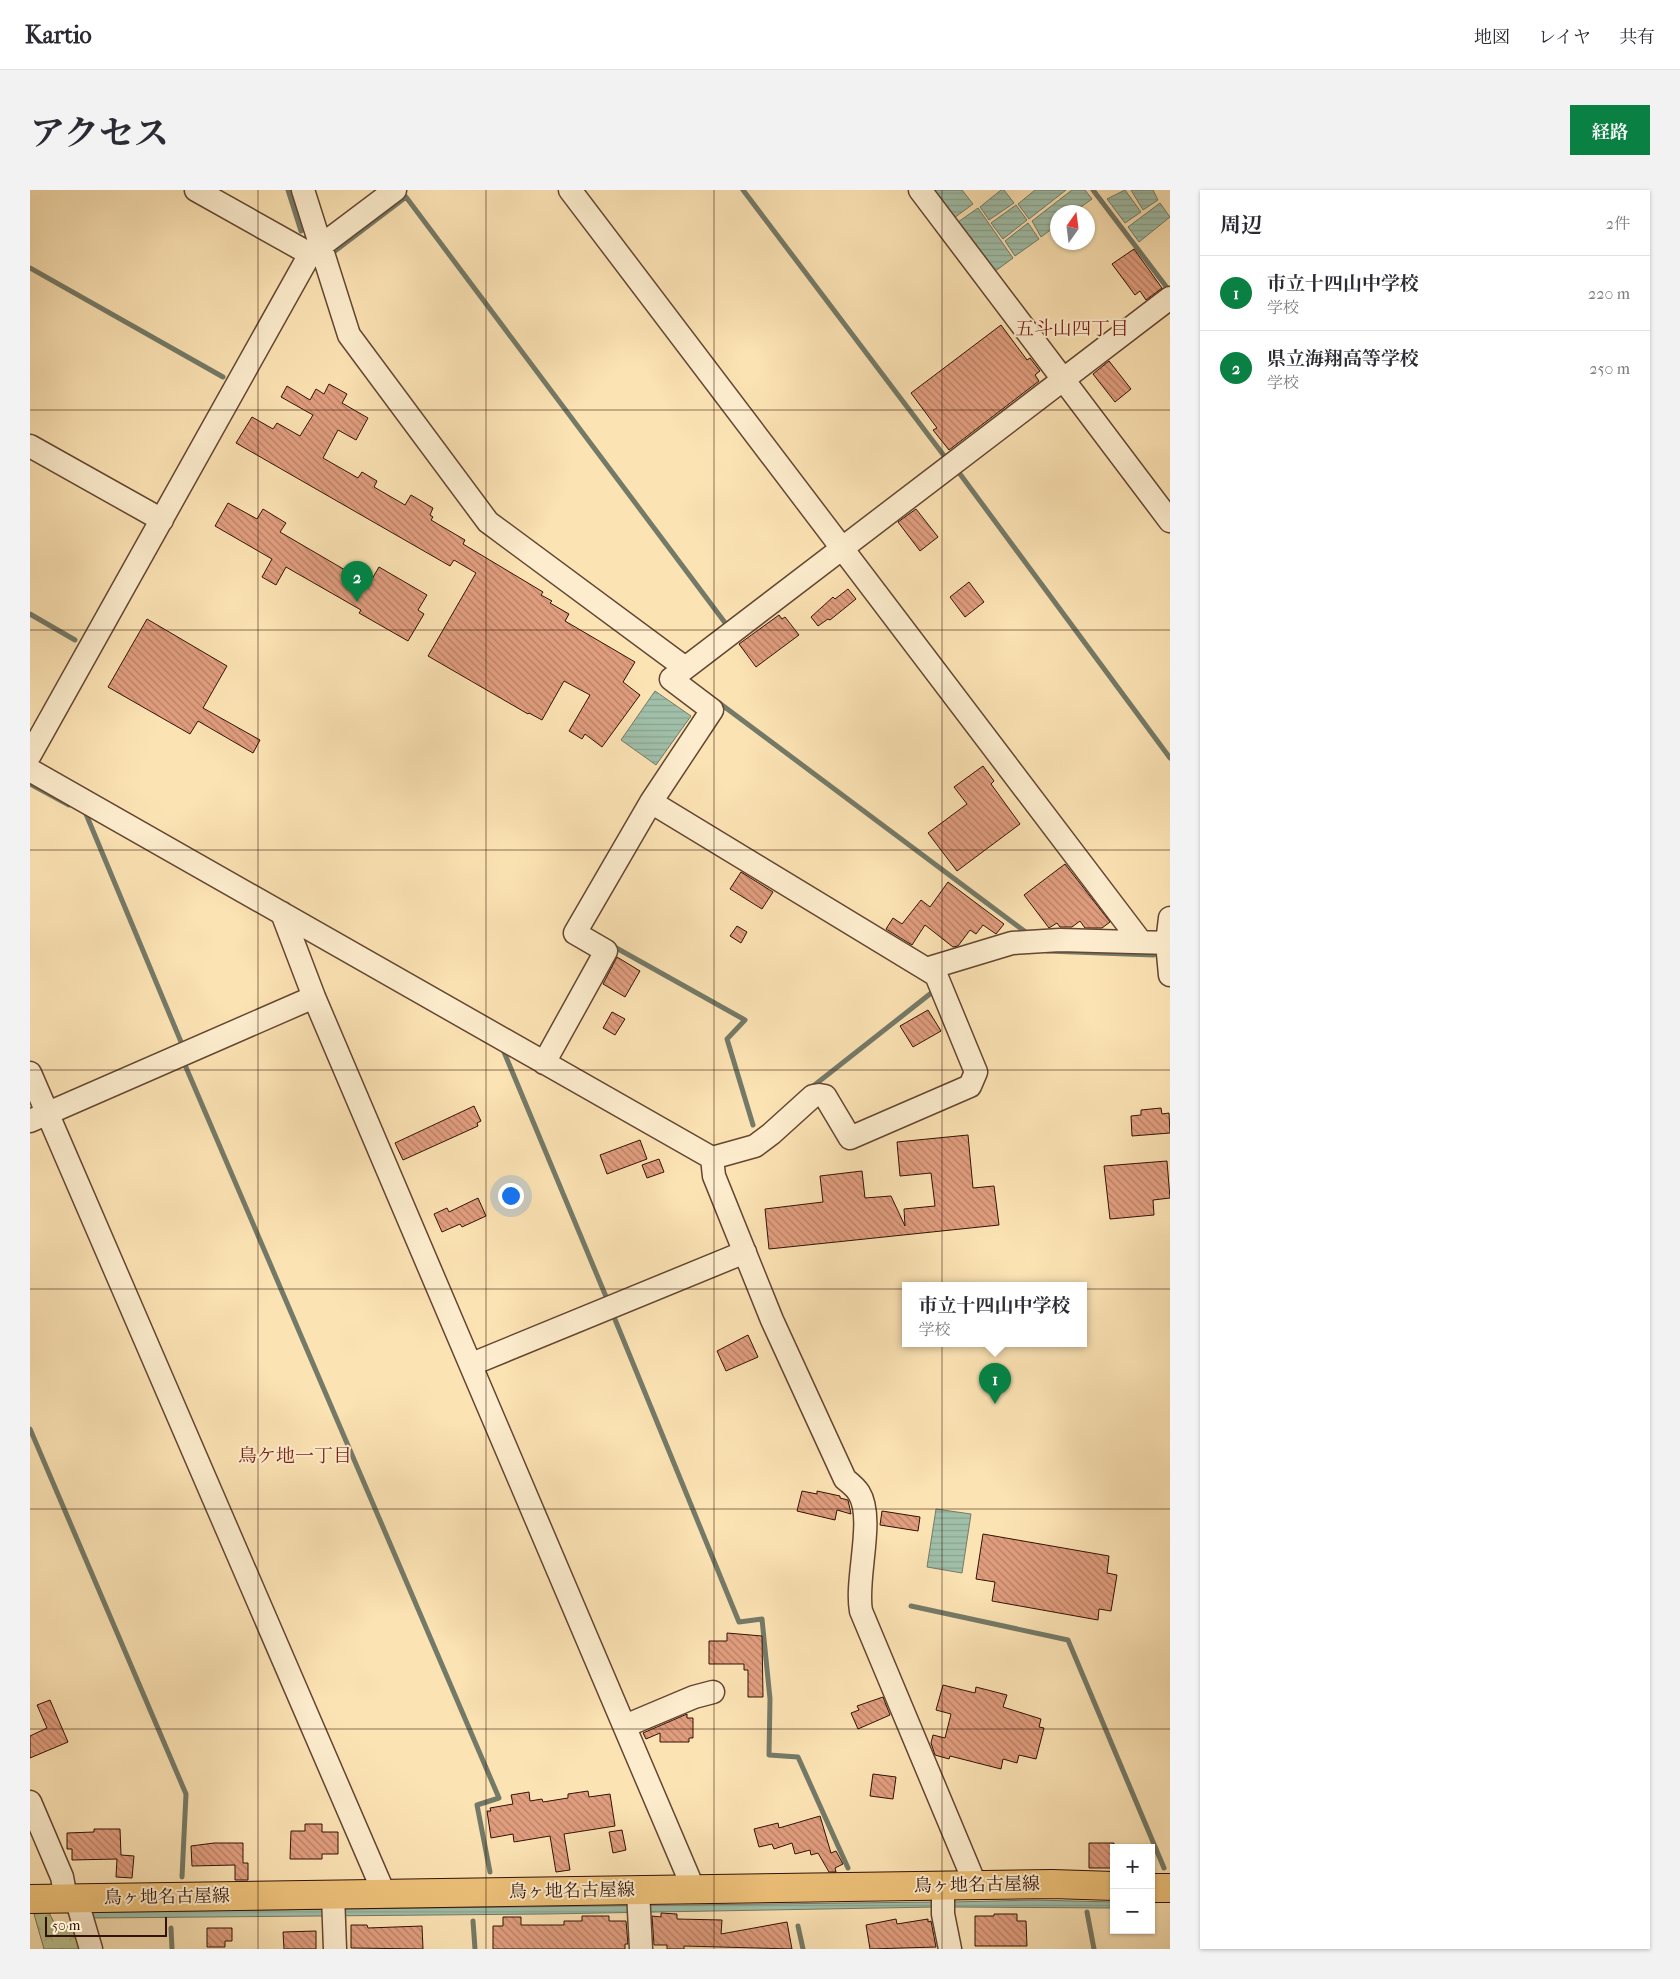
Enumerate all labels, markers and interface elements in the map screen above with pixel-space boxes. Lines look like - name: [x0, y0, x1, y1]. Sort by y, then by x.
- text: Kartio: [25, 21, 92, 49]
- text: 地図: [1474, 27, 1510, 48]
- text: レイヤ: [1538, 27, 1591, 48]
- text: 共有: [1619, 27, 1655, 48]
- button: 経路: [1570, 105, 1650, 155]
- text: アクセス: [30, 113, 169, 154]
- north arrow: [1050, 205, 1095, 250]
- text: 周辺: [1220, 213, 1262, 237]
- text: 2件: [1606, 214, 1630, 233]
- text: 市立十四山中学校: [1267, 273, 1419, 295]
- text: 1: [1233, 284, 1239, 303]
- text: 220 m: [1588, 284, 1630, 303]
- text: 学校: [1267, 298, 1299, 317]
- district label: 五斗山四丁目: [1015, 318, 1129, 340]
- text: 県立海翔高等学校: [1267, 348, 1419, 370]
- text: 2: [1232, 359, 1240, 378]
- text: 250 m: [1589, 359, 1630, 378]
- text: 学校: [1267, 373, 1299, 392]
- pin: 2: [341, 561, 373, 602]
- your location: [498, 1183, 524, 1209]
- popup: [902, 1282, 1087, 1347]
- text: 市立十四山中学校: [918, 1295, 1071, 1317]
- text: 学校: [918, 1320, 951, 1339]
- pin: 1: [979, 1363, 1011, 1404]
- district label: 鳥ケ地一丁目: [238, 1445, 352, 1467]
- map controls: [1110, 1844, 1155, 1934]
- button: +: [1110, 1844, 1155, 1889]
- street label: 鳥ヶ地名古屋線: [914, 1873, 1040, 1897]
- street label: 鳥ヶ地名古屋線: [509, 1879, 635, 1903]
- street label: 鳥ヶ地名古屋線: [104, 1885, 230, 1909]
- button: −: [1110, 1889, 1155, 1934]
- scale bar: [45, 1914, 168, 1937]
- text: 50 m: [52, 1917, 80, 1934]

